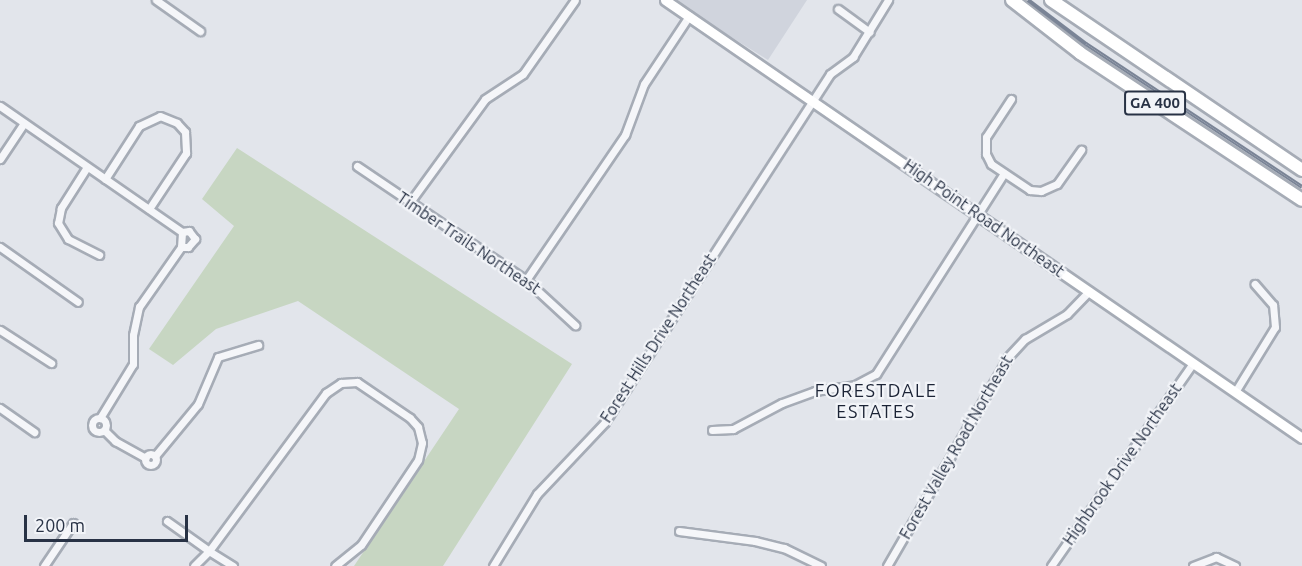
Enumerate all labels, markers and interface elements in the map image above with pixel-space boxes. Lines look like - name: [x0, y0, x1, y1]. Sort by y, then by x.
- road number: GA 400: [1124, 91, 1186, 115]
- street label: High Point Road Northeast: [900, 155, 1068, 281]
- street label: Timber Trails Northeast: [394, 188, 544, 298]
- street label: Forest Hills Drive Northeast: [596, 250, 720, 426]
- street label: Forest Valley Road Northeast: [895, 352, 1017, 542]
- street label: Highbrook Drive Northeast: [1059, 379, 1185, 549]
- district label: FORESTDALE ESTATES: [815, 380, 937, 422]
- scale bar: [27, 503, 190, 541]
- text: 200 m: [35, 515, 85, 535]

